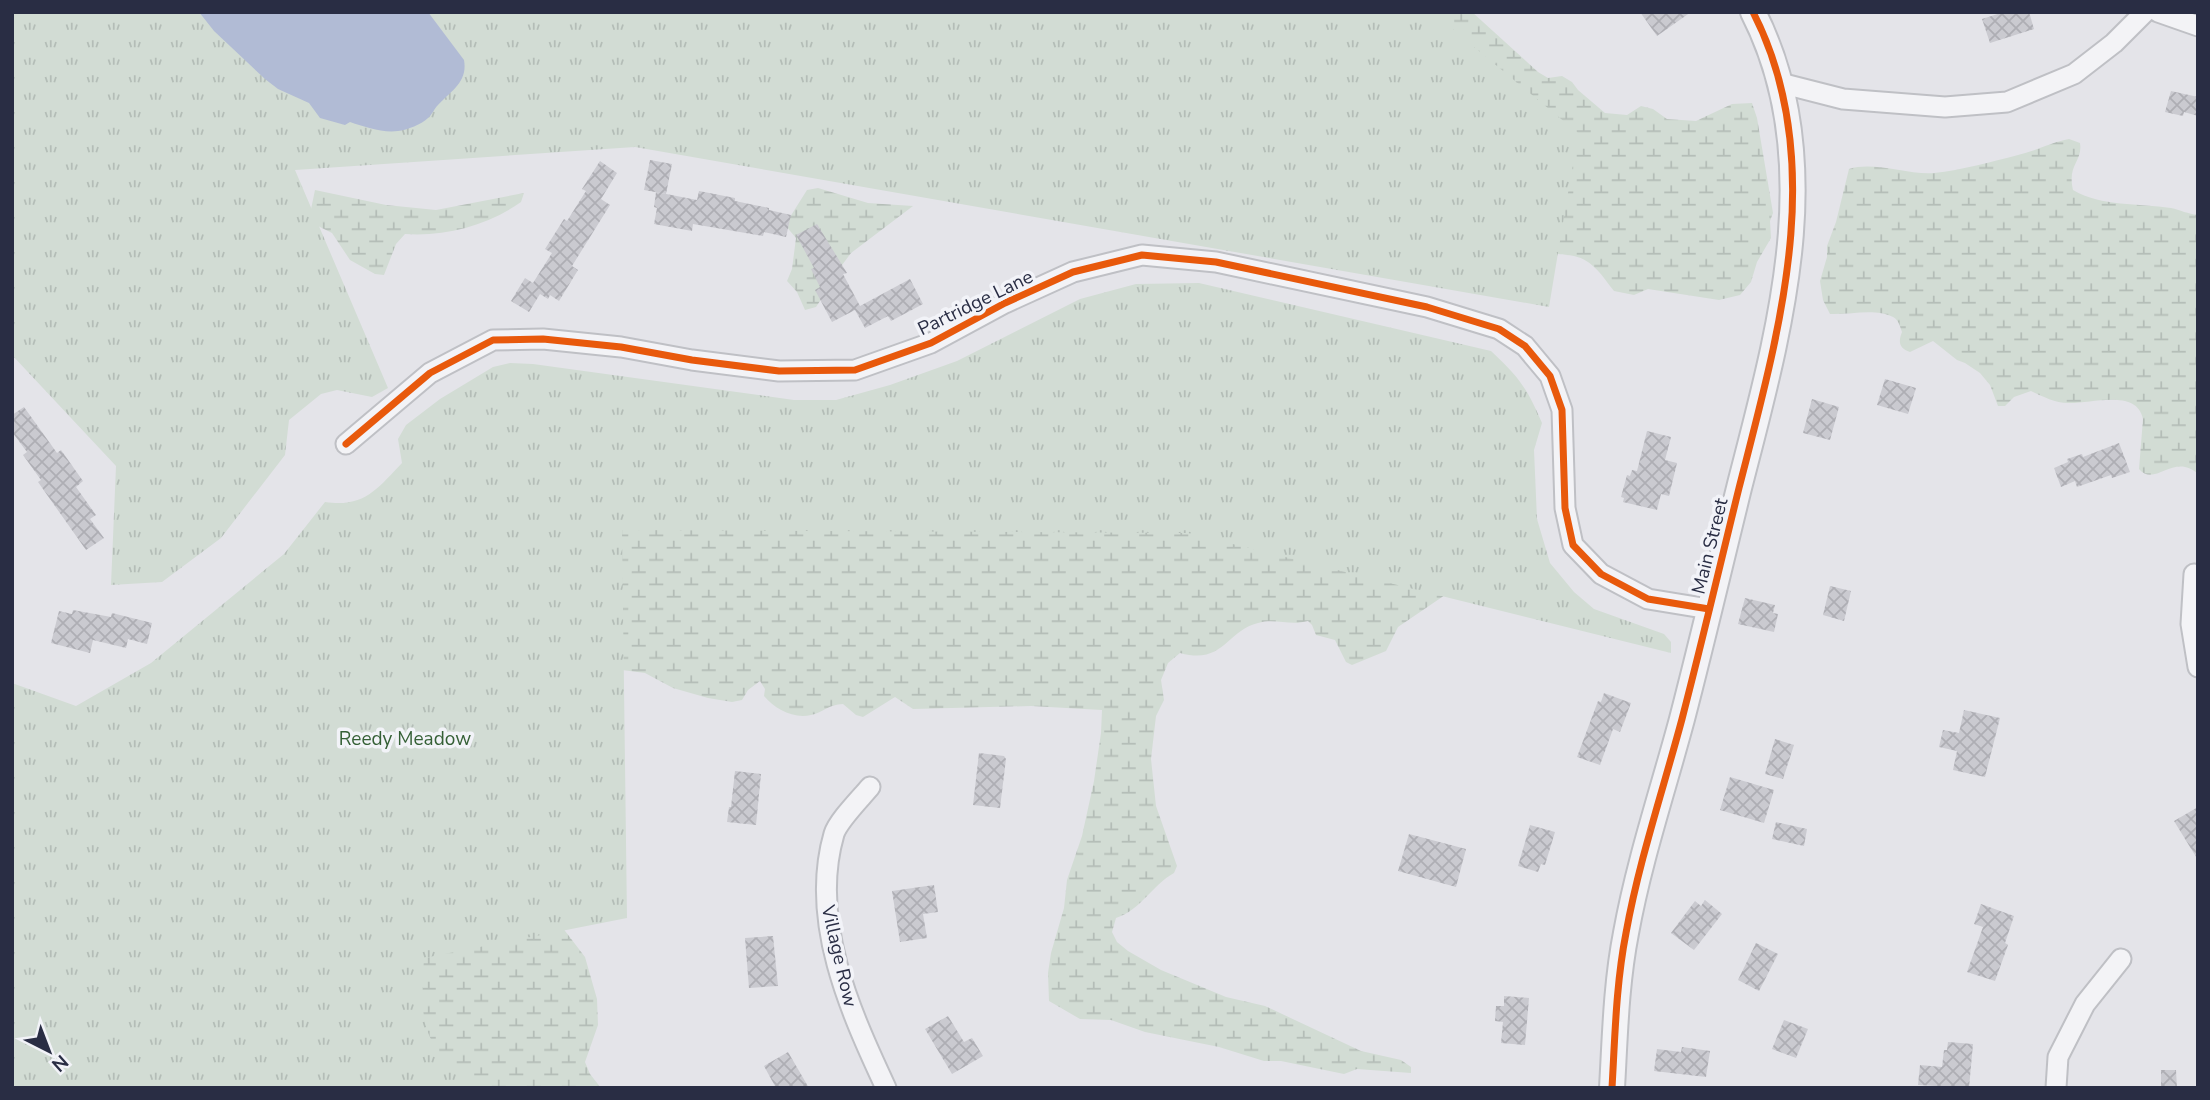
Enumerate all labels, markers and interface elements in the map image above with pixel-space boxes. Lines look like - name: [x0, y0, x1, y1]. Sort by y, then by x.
- street label: Partridge Lane: [913, 264, 1037, 342]
- street label: Main Street: [1685, 495, 1735, 597]
- park label: Reedy Meadow: [339, 726, 471, 752]
- street label: Village Row: [814, 902, 863, 1010]
- north arrow: [14, 1016, 84, 1086]
- text: N: [46, 1048, 74, 1077]

